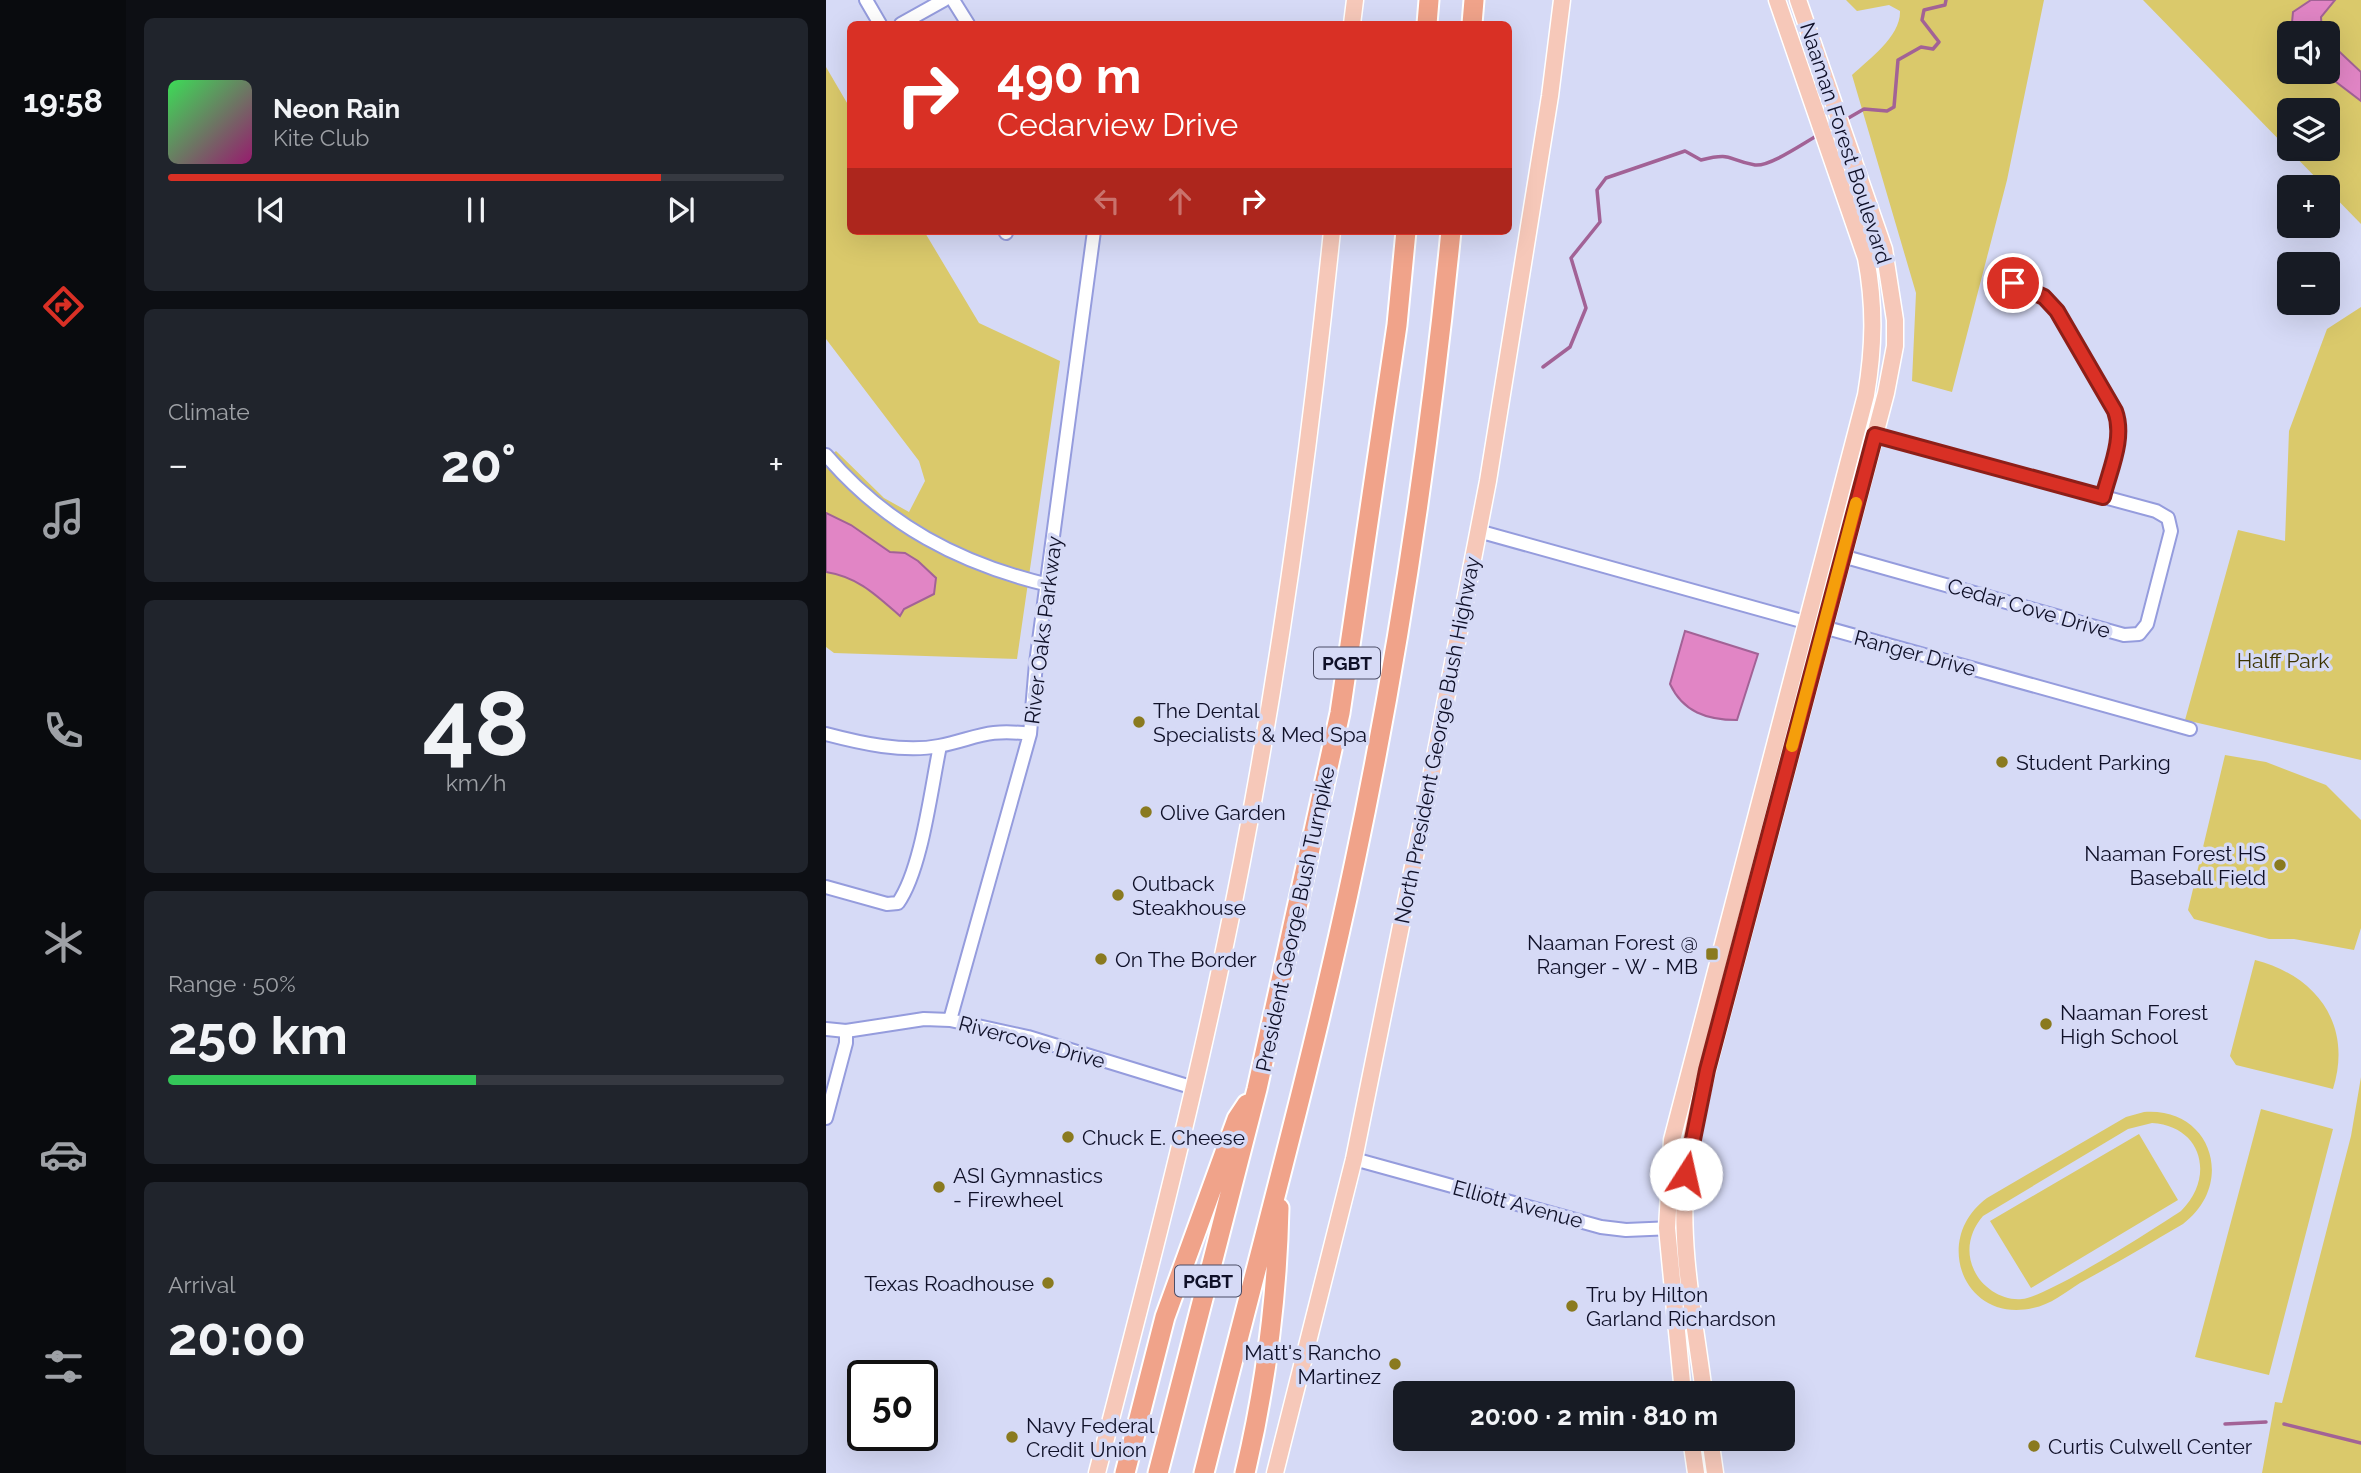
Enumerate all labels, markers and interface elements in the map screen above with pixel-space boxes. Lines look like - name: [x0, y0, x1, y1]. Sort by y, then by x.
- street label: Naaman Forest Boulevard: [1795, 19, 1897, 267]
- map controls: [2277, 21, 2340, 315]
- button: sound: [2277, 21, 2340, 84]
- text: 490 m: [997, 47, 1141, 104]
- icon: right: [882, 49, 973, 140]
- text: 19:58: [23, 82, 103, 119]
- text: Neon Rain: [273, 94, 400, 124]
- button: layers: [2277, 98, 2340, 161]
- text: Cedarview Drive: [997, 106, 1238, 143]
- text: Kite Club: [273, 124, 370, 151]
- button: +: [2277, 175, 2340, 238]
- icon: left: [1088, 182, 1126, 220]
- icon: ahead: [1161, 182, 1199, 220]
- icon: right: [1234, 182, 1272, 220]
- icon: previous: [252, 191, 290, 229]
- icon: pause: [457, 191, 495, 229]
- icon: next: [662, 191, 700, 229]
- button: −: [2277, 252, 2340, 315]
- pin: [1983, 253, 2043, 313]
- icon: arrive: [1994, 264, 2032, 302]
- icon: directions: [39, 282, 88, 331]
- text: Climate: [168, 398, 250, 425]
- text: 20°: [441, 433, 516, 494]
- text: −: [168, 442, 188, 487]
- text: +: [768, 442, 784, 487]
- icon: music: [39, 494, 88, 543]
- street label: River Oaks Parkway: [1019, 534, 1067, 726]
- street label: North President George Bush Highway: [1389, 554, 1485, 926]
- street label: Cedar Cove Drive: [1945, 573, 2113, 643]
- street label: Ranger Drive: [1851, 625, 1979, 681]
- road number: PGBT: [1314, 648, 1380, 678]
- park label: Halff Park: [2237, 648, 2329, 673]
- text: 48: [423, 670, 529, 777]
- place label: The Dental Specialists & Med Spa: [1153, 698, 1367, 747]
- icon: phone: [39, 706, 88, 755]
- marker: The Dental Specialists & Med Spa: [1131, 714, 1147, 730]
- place label: Student Parking: [2016, 750, 2171, 775]
- marker: Student Parking: [1994, 754, 2010, 770]
- street label: President George Bush Turnpike: [1250, 764, 1340, 1074]
- text: km/h: [446, 769, 506, 796]
- place label: Olive Garden: [1160, 800, 1286, 825]
- marker: Olive Garden: [1138, 804, 1154, 820]
- place label: Naaman Forest HS Baseball Field: [2084, 841, 2266, 890]
- marker: Naaman Forest HS Baseball Field: [2272, 857, 2288, 873]
- place label: Outback Steakhouse: [1132, 871, 1246, 920]
- marker: Outback Steakhouse: [1110, 887, 1126, 903]
- icon: climate: [39, 918, 88, 967]
- place label: Naaman Forest @ Ranger - W - MB: [1527, 930, 1698, 979]
- marker: Naaman Forest @ Ranger - W - MB: [1704, 946, 1720, 962]
- place label: On The Border: [1115, 947, 1257, 972]
- marker: On The Border: [1093, 951, 1109, 967]
- text: Range · 50%: [168, 970, 296, 997]
- place label: Naaman Forest High School: [2060, 1000, 2208, 1049]
- text: 250 km: [168, 1005, 348, 1066]
- street label: Rivercove Drive: [956, 1010, 1108, 1074]
- marker: Naaman Forest High School: [2038, 1016, 2054, 1032]
- place label: Chuck E. Cheese: [1082, 1125, 1245, 1150]
- marker: Chuck E. Cheese: [1060, 1129, 1076, 1145]
- icon: car: [39, 1130, 88, 1179]
- position arrow: [1649, 1137, 1723, 1211]
- place label: ASI Gymnastics - Firewheel: [953, 1163, 1103, 1212]
- street label: Elliott Avenue: [1450, 1175, 1586, 1233]
- marker: ASI Gymnastics - Firewheel: [931, 1179, 947, 1195]
- road number: PGBT: [1175, 1266, 1241, 1296]
- text: Arrival: [168, 1271, 235, 1298]
- place label: Texas Roadhouse: [864, 1271, 1034, 1296]
- marker: Texas Roadhouse: [1040, 1275, 1056, 1291]
- place label: Tru by Hilton Garland Richardson: [1586, 1282, 1776, 1331]
- marker: Tru by Hilton Garland Richardson: [1564, 1298, 1580, 1314]
- text: 20:00: [168, 1306, 306, 1367]
- place label: Matt's Rancho Martinez: [1244, 1340, 1381, 1389]
- icon: filters: [39, 1342, 88, 1391]
- marker: Matt's Rancho Martinez: [1387, 1356, 1403, 1372]
- speed limit sign: 50: [847, 1360, 938, 1451]
- text: 20:00 · 2 min · 810 m: [1470, 1401, 1718, 1431]
- place label: Navy Federal Credit Union: [1026, 1413, 1155, 1462]
- marker: Navy Federal Credit Union: [1004, 1429, 1020, 1445]
- place label: Curtis Culwell Center: [2048, 1434, 2253, 1459]
- marker: Curtis Culwell Center: [2026, 1438, 2042, 1454]

